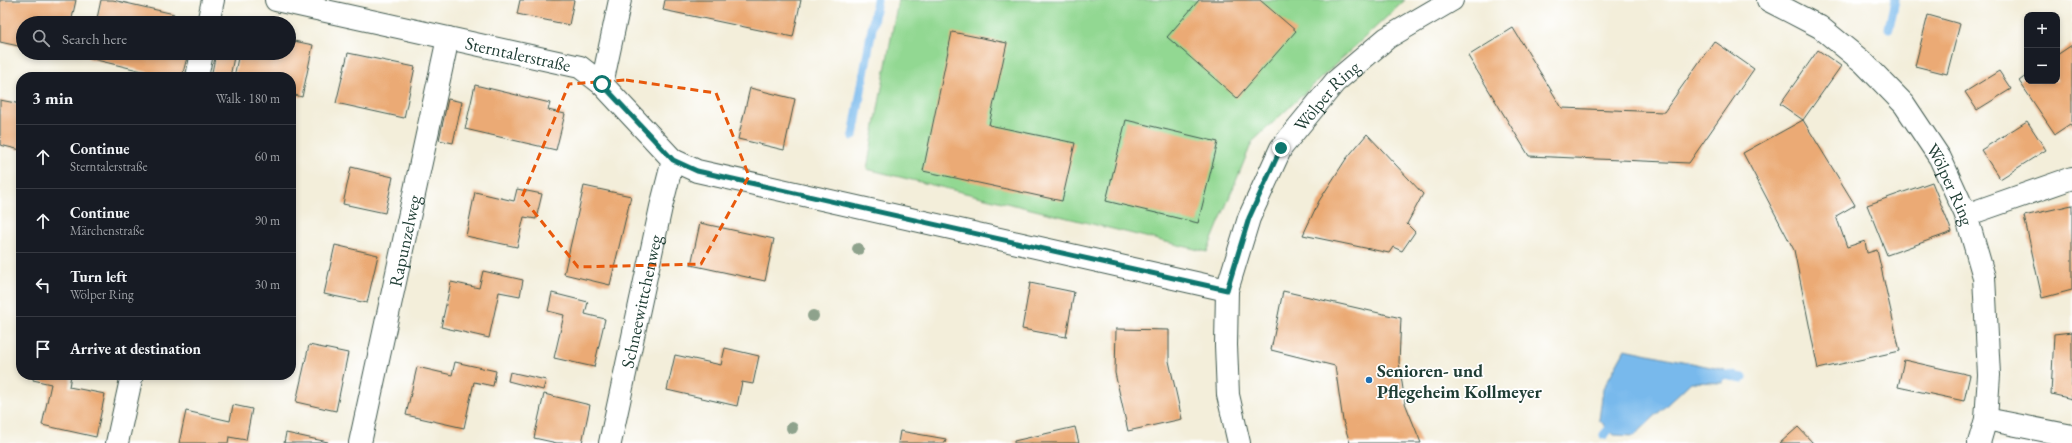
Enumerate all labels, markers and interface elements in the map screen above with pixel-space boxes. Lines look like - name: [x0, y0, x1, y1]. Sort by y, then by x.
- map controls: [2024, 12, 2060, 84]
- button: +: [2024, 12, 2060, 48]
- search box: [16, 16, 296, 60]
- icon: search: [30, 27, 52, 49]
- text: Search here: [62, 29, 127, 48]
- street label: Sterntalerstraße: [463, 31, 573, 76]
- button: −: [2024, 48, 2060, 84]
- street label: Wölper Ring: [1288, 55, 1364, 136]
- route start: [593, 75, 611, 93]
- text: 3 min: [32, 87, 73, 109]
- text: Walk · 180 m: [216, 90, 280, 107]
- street label: Wölper Ring: [1922, 138, 1980, 228]
- text: Continue: [70, 139, 130, 158]
- route end: [1272, 139, 1290, 157]
- icon: ahead: [32, 146, 54, 168]
- text: 60 m: [255, 148, 280, 165]
- text: Sterntalerstraße: [70, 158, 148, 175]
- street label: Rapunzelweg: [383, 193, 425, 289]
- text: Continue: [70, 203, 130, 222]
- icon: ahead: [32, 210, 54, 232]
- text: 90 m: [255, 212, 280, 229]
- text: Märchenstraße: [70, 222, 144, 239]
- street label: Schneewittchenweg: [615, 232, 666, 370]
- text: Turn left: [70, 267, 127, 286]
- icon: left: [32, 274, 54, 296]
- text: 30 m: [255, 276, 280, 293]
- text: Wölper Ring: [70, 286, 134, 303]
- icon: arrive: [32, 338, 54, 360]
- text: Arrive at destination: [70, 339, 201, 358]
- place label: Senioren- und Pflegeheim Kollmeyer: [1377, 359, 1543, 403]
- marker: Senioren- und Pflegeheim Kollmeyer: [1364, 375, 1374, 385]

